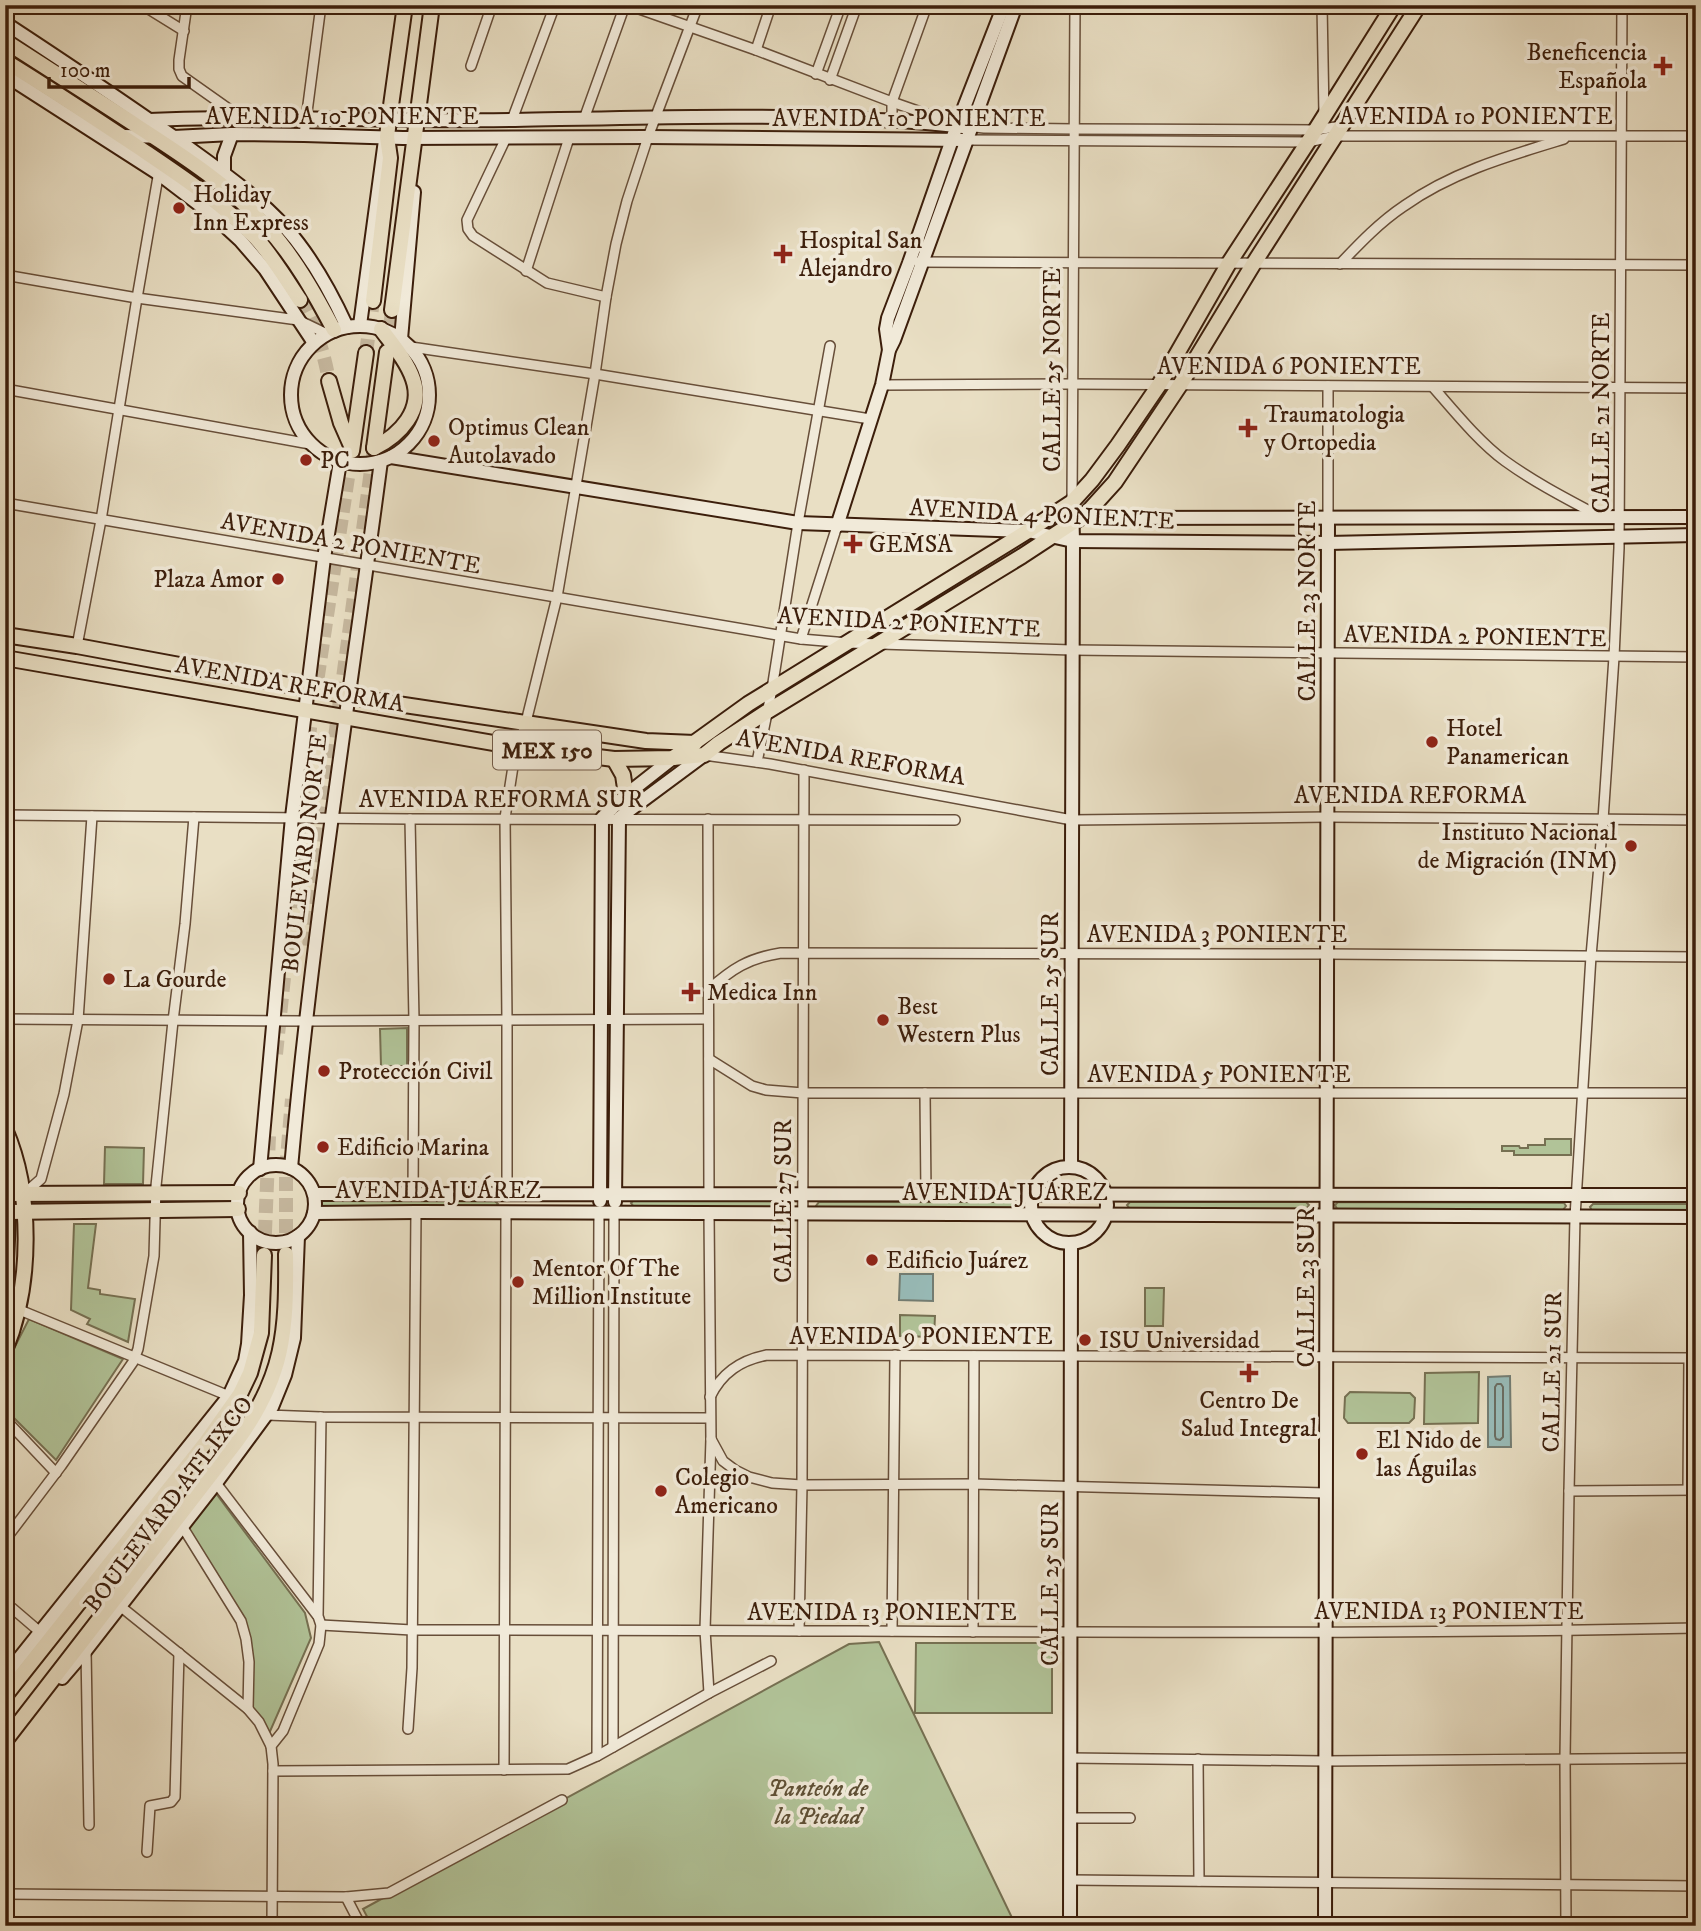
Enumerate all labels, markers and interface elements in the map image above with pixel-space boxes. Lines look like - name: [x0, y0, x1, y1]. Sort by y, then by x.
- place label: Beneficencia Española: [1526, 38, 1648, 96]
- scale bar: [49, 46, 189, 90]
- marker: Beneficencia Española: [1653, 56, 1673, 76]
- text: 100 m: [60, 58, 111, 84]
- street label: AVENIDA 10 PONIENTE: [205, 102, 479, 132]
- street label: AVENIDA 10 PONIENTE: [1339, 102, 1613, 132]
- street label: AVENIDA 10 PONIENTE: [772, 104, 1046, 134]
- place label: Holiday Inn Express: [193, 180, 309, 238]
- marker: Holiday Inn Express: [171, 200, 187, 216]
- place label: Hospital San Alejandro: [799, 226, 923, 284]
- marker: Hospital San Alejandro: [773, 244, 793, 264]
- street label: CALLE 25 NORTE: [1038, 268, 1068, 472]
- street label: CALLE 21 NORTE: [1587, 312, 1617, 514]
- street label: AVENIDA 6 PONIENTE: [1157, 352, 1421, 382]
- place label: Traumatologia y Ortopedia: [1264, 400, 1406, 458]
- place label: Optimus Clean Autolavado: [448, 413, 590, 471]
- marker: Traumatologia y Ortopedia: [1238, 418, 1258, 438]
- marker: Optimus Clean Autolavado: [426, 433, 442, 449]
- place label: PC: [320, 446, 350, 476]
- marker: PC: [298, 452, 314, 468]
- street label: AVENIDA 4 PONIENTE: [909, 493, 1175, 537]
- street label: CALLE 23 NORTE: [1293, 500, 1323, 702]
- street label: AVENIDA 2 PONIENTE: [218, 506, 483, 582]
- place label: GEMSA: [869, 530, 953, 560]
- marker: GEMSA: [843, 534, 863, 554]
- place label: Plaza Amor: [153, 565, 264, 595]
- marker: Plaza Amor: [270, 571, 286, 587]
- street label: AVENIDA 2 PONIENTE: [777, 601, 1041, 645]
- street label: AVENIDA 2 PONIENTE: [1343, 620, 1607, 654]
- street label: AVENIDA REFORMA: [173, 650, 407, 720]
- place label: Hotel Panamerican: [1446, 714, 1569, 772]
- street label: AVENIDA REFORMA: [734, 723, 968, 793]
- road number: MEX 150: [493, 730, 601, 770]
- street label: BOULEVARD NORTE: [275, 732, 335, 974]
- marker: Hotel Panamerican: [1424, 734, 1440, 750]
- street label: AVENIDA REFORMA: [1294, 781, 1527, 811]
- street label: AVENIDA REFORMA SUR: [359, 785, 643, 815]
- place label: Instituto Nacional de Migración (INM): [1418, 818, 1618, 876]
- marker: Instituto Nacional de Migración (INM): [1623, 838, 1639, 854]
- street label: CALLE 25 SUR: [1036, 912, 1066, 1076]
- street label: AVENIDA 3 PONIENTE: [1087, 920, 1347, 950]
- place label: La Gourde: [123, 965, 227, 995]
- marker: La Gourde: [101, 971, 117, 987]
- place label: Medica Inn: [707, 978, 818, 1008]
- marker: Medica Inn: [681, 982, 701, 1002]
- place label: Best Western Plus: [896, 992, 1021, 1050]
- marker: Best Western Plus: [875, 1012, 891, 1028]
- place label: Protección Civil: [338, 1057, 493, 1087]
- street label: AVENIDA 5 PONIENTE: [1087, 1060, 1351, 1090]
- marker: Protección Civil: [316, 1063, 332, 1079]
- street label: CALLE 27 SUR: [769, 1119, 799, 1283]
- place label: Edificio Marina: [337, 1133, 490, 1163]
- marker: Edificio Marina: [315, 1139, 331, 1155]
- street label: AVENIDA JUÁREZ: [335, 1175, 541, 1206]
- street label: AVENIDA JUÁREZ: [902, 1177, 1108, 1208]
- street label: CALLE 23 SUR: [1292, 1206, 1322, 1367]
- place label: Edificio Juárez: [886, 1246, 1029, 1276]
- marker: Edificio Juárez: [864, 1252, 880, 1268]
- place label: Mentor Of The Million Institute: [532, 1254, 691, 1312]
- marker: Mentor Of The Million Institute: [510, 1274, 526, 1290]
- street label: CALLE 21 SUR: [1537, 1291, 1569, 1453]
- street label: AVENIDA 9 PONIENTE: [789, 1322, 1053, 1352]
- place label: ISU Universidad: [1099, 1326, 1260, 1356]
- marker: ISU Universidad: [1077, 1332, 1093, 1348]
- marker: Centro De Salud Integral: [1239, 1363, 1259, 1383]
- place label: Centro De Salud Integral: [1181, 1386, 1318, 1444]
- street label: BOULEVARD ATLIXCO: [78, 1390, 260, 1619]
- place label: El Nido de las Águilas: [1376, 1426, 1481, 1484]
- marker: El Nido de las Águilas: [1354, 1446, 1370, 1462]
- place label: Colegio Americano: [675, 1463, 778, 1521]
- marker: Colegio Americano: [653, 1483, 669, 1499]
- street label: CALLE 25 SUR: [1036, 1502, 1066, 1666]
- street label: AVENIDA 13 PONIENTE: [1314, 1597, 1584, 1627]
- street label: AVENIDA 13 PONIENTE: [747, 1598, 1017, 1628]
- park label: Panteón de la Piedad: [768, 1774, 869, 1832]

